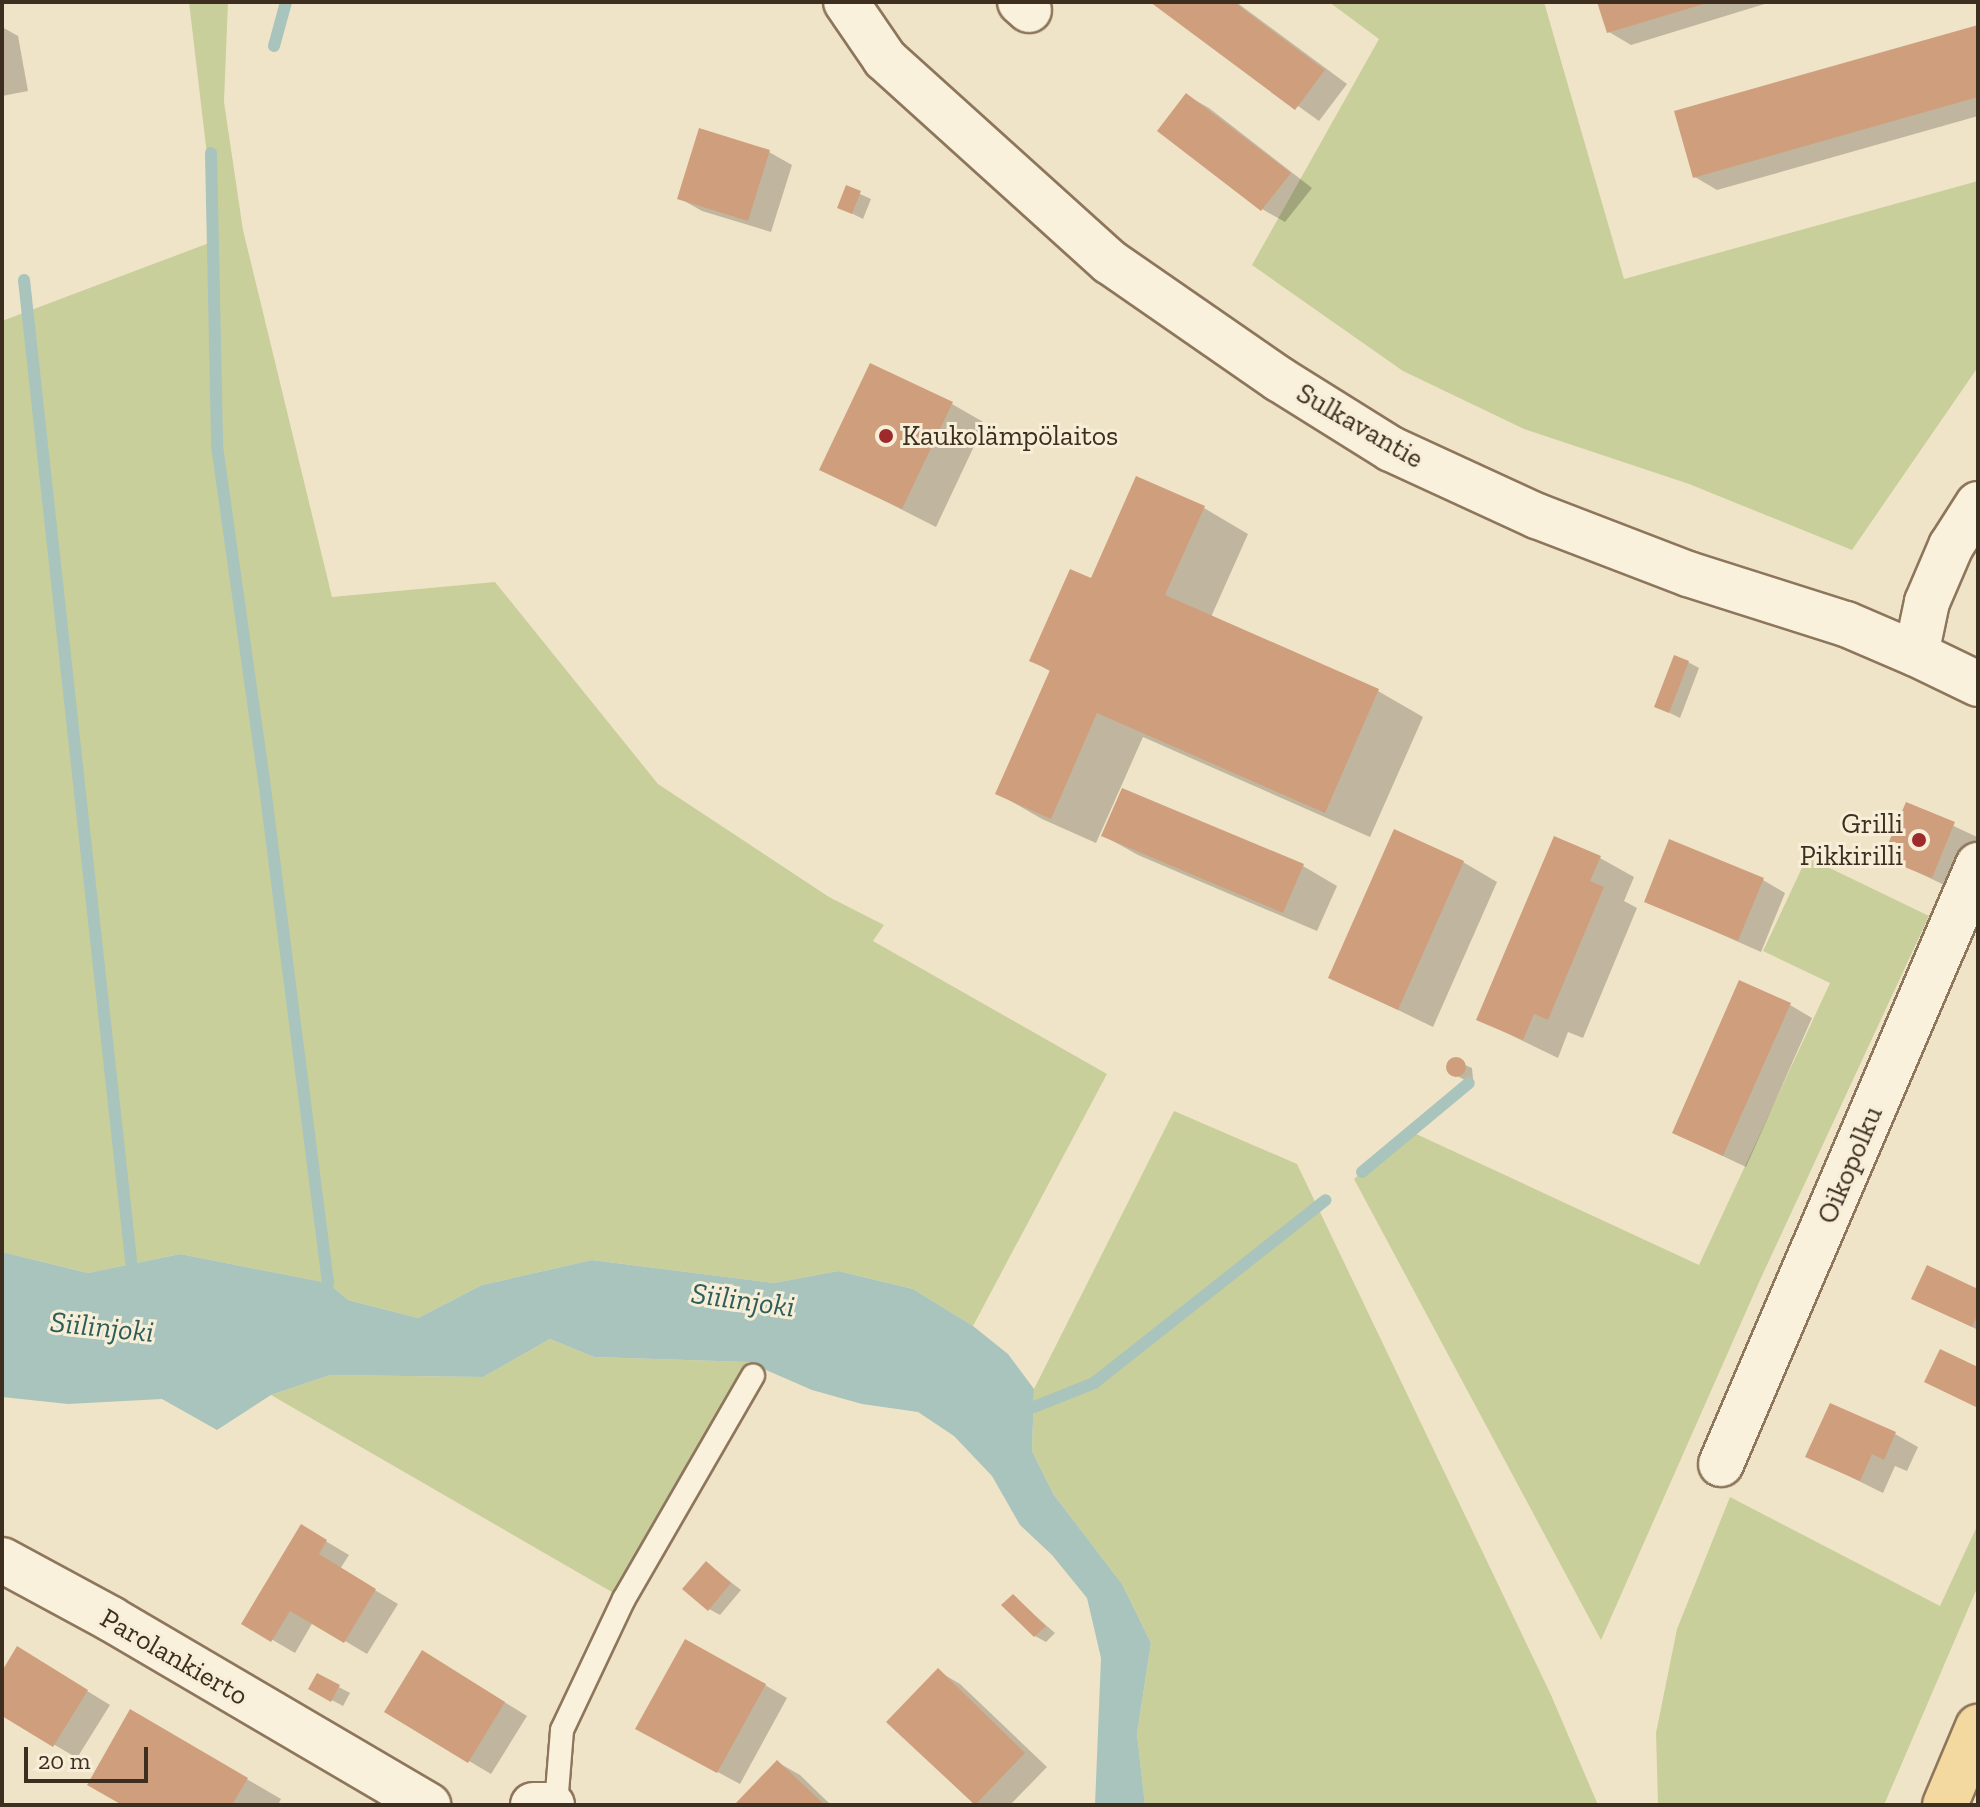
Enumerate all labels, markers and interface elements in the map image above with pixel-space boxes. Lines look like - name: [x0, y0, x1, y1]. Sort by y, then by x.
- street label: Sulkavantie: [1291, 376, 1429, 476]
- place label: Kaukolämpölaitos: [902, 419, 1118, 453]
- marker: Kaukolämpölaitos: [877, 427, 895, 445]
- place label: Grilli Pikkirilli: [1800, 807, 1903, 873]
- marker: Grilli Pikkirilli: [1910, 831, 1928, 849]
- street label: Oikopolku: [1810, 1101, 1890, 1229]
- water label: Siilinjoki: [689, 1275, 797, 1325]
- water label: Siilinjoki: [48, 1304, 156, 1350]
- street label: Parolankierto: [94, 1601, 254, 1713]
- scale bar: [28, 1731, 152, 1781]
- text: 20 m: [38, 1746, 90, 1775]

